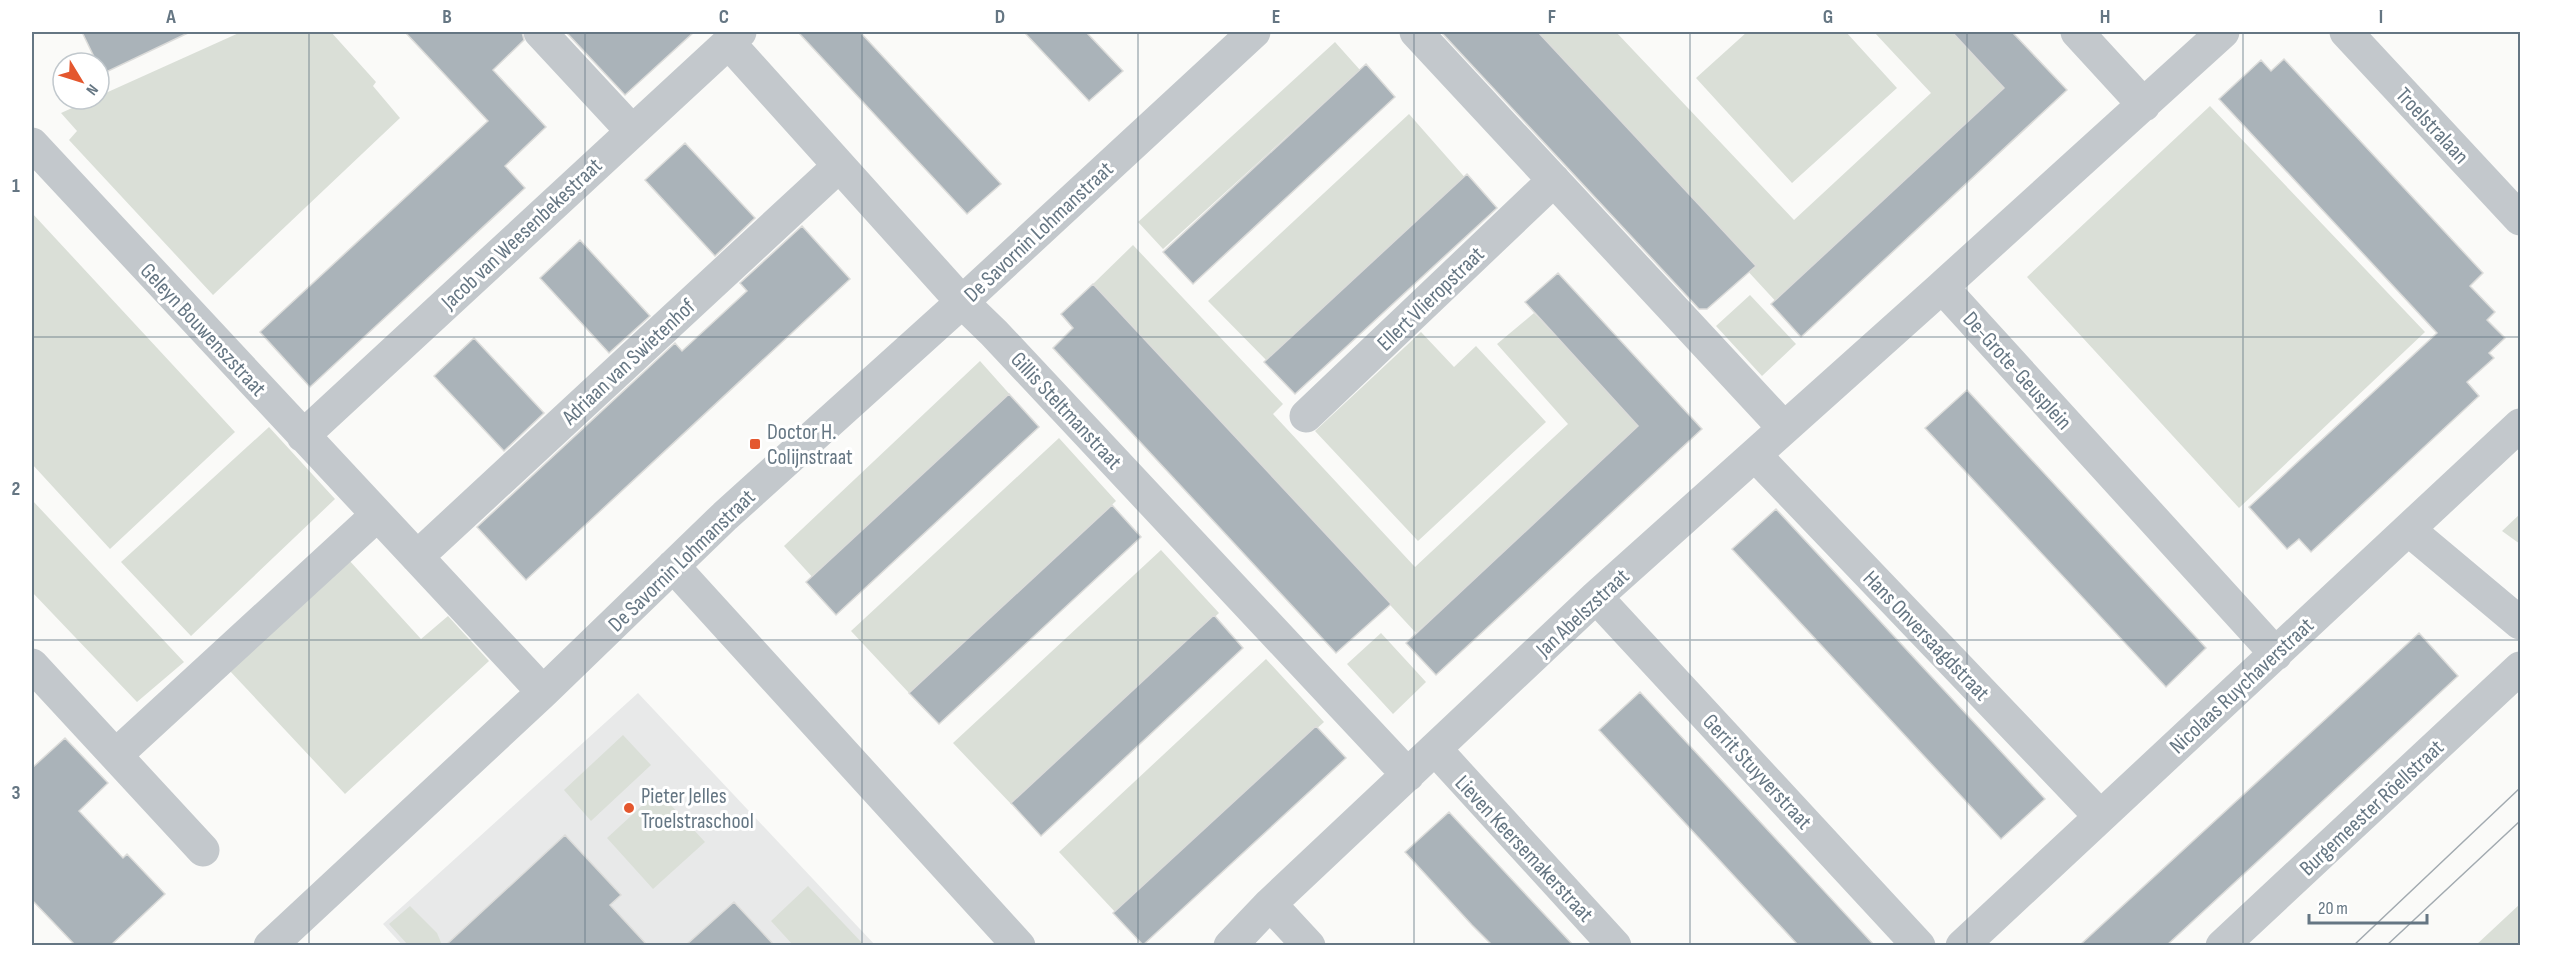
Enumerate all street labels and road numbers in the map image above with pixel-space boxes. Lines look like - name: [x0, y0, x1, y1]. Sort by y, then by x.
- street label: Troelstralaan: [2390, 82, 2474, 170]
- street label: Jacob van Weesenbekestraat: [435, 152, 608, 316]
- street label: De Savornin Lohmanstraat: [959, 156, 1119, 308]
- street label: Ellert Vlieropstraat: [1372, 241, 1491, 357]
- street label: Geleyn Bouwenszstraat: [134, 258, 272, 402]
- street label: Adriaan van Swietenhof: [556, 293, 702, 431]
- street label: De-Grote-Geusplein: [1957, 306, 2077, 436]
- street label: Gillis Steltmanstraat: [1005, 347, 1127, 476]
- street label: De Savornin Lohmanstraat: [603, 484, 761, 638]
- street label: Jan Abelszstraat: [1530, 563, 1635, 664]
- street label: Hans Onversaagdstraat: [1857, 565, 1995, 707]
- street label: Nicolaas Ruychaverstraat: [2164, 612, 2320, 760]
- street label: Gerrit Stuyverstraat: [1697, 709, 1817, 836]
- street label: Burgemeester Röellstraat: [2294, 734, 2450, 882]
- street label: Lieven Keersemakerstraat: [1449, 770, 1599, 928]

